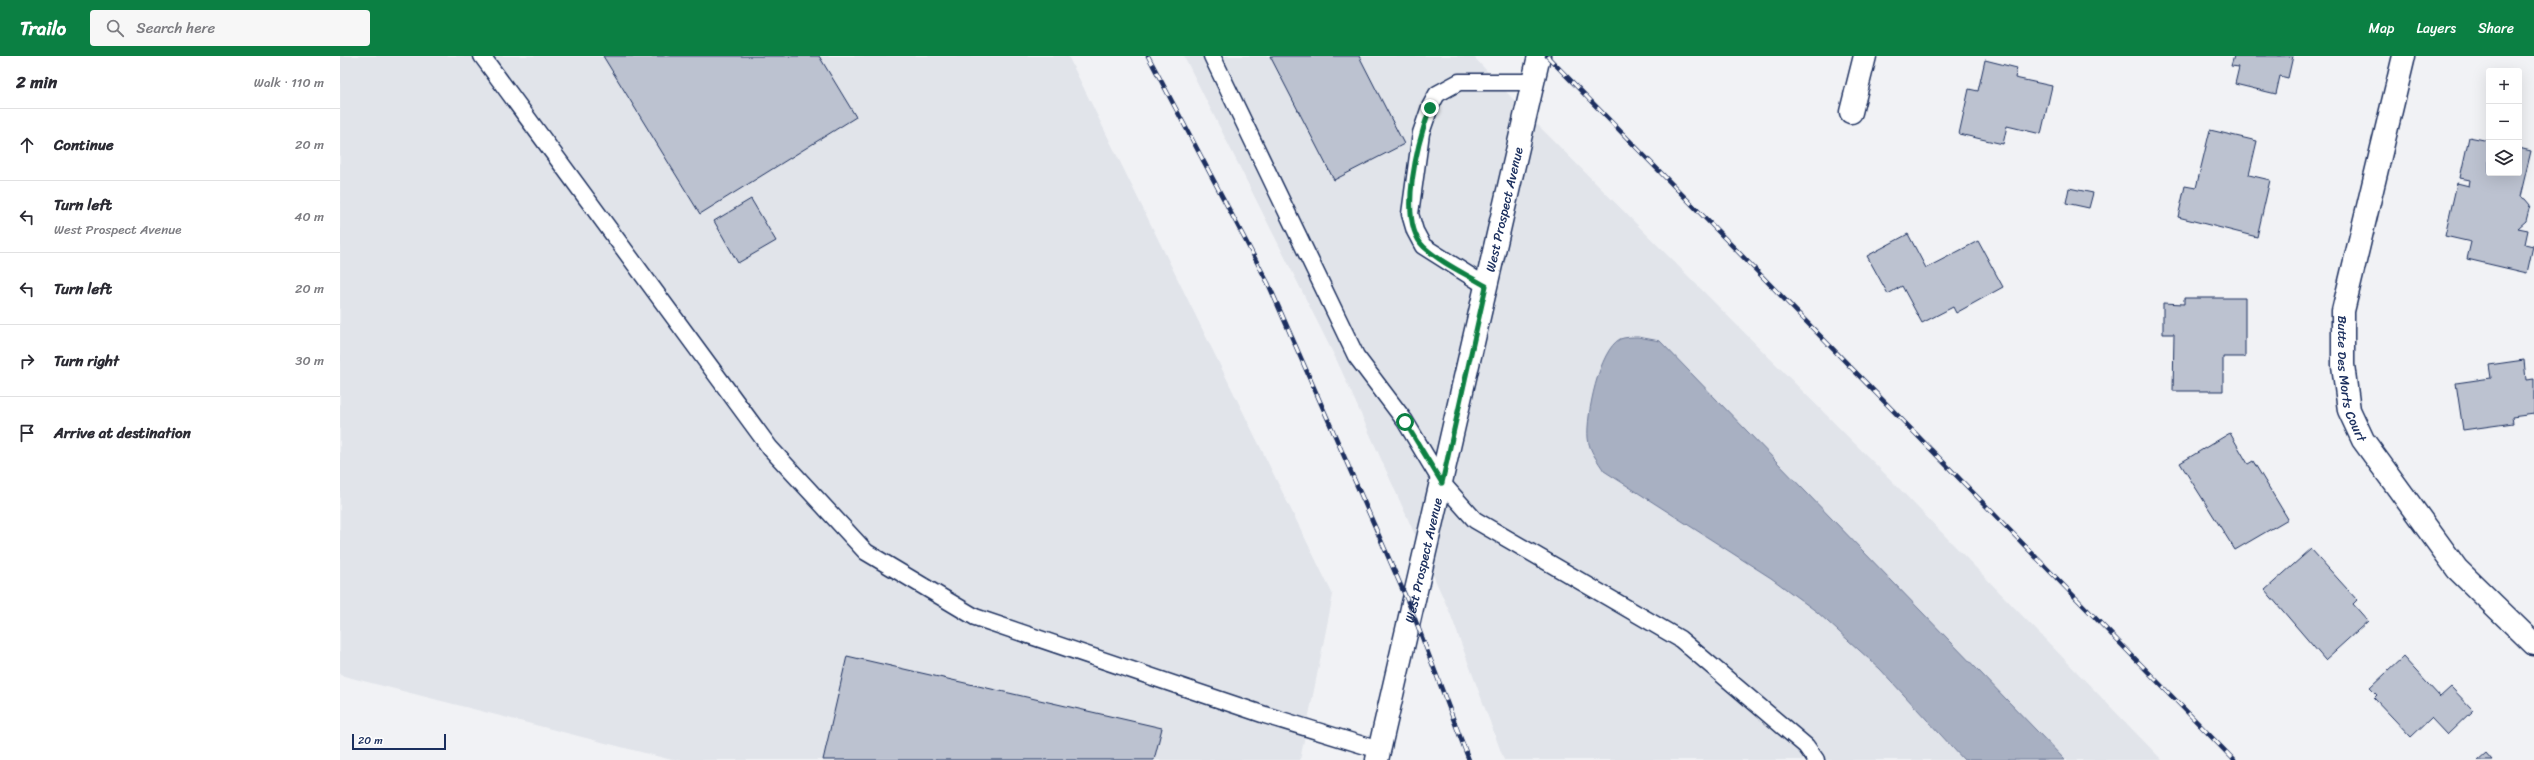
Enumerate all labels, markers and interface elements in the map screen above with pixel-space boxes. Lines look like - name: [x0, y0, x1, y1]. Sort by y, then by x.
- search box: [90, 10, 370, 46]
- text: Trailo: [20, 12, 66, 45]
- text: Search here: [136, 15, 215, 41]
- text: Map: [2369, 16, 2394, 41]
- text: Layers: [2416, 16, 2456, 41]
- text: Share: [2478, 16, 2514, 41]
- icon: search: [104, 17, 126, 39]
- text: 2 min: [16, 67, 57, 97]
- map controls: [2486, 68, 2522, 176]
- button: +: [2486, 68, 2522, 104]
- text: Walk · 110 m: [254, 71, 324, 94]
- route end: [1421, 99, 1439, 117]
- button: −: [2486, 104, 2522, 140]
- text: Continue: [54, 132, 114, 158]
- text: 20 m: [295, 133, 324, 156]
- icon: ahead: [16, 134, 38, 156]
- button: layers: [2486, 140, 2522, 176]
- street label: West Prospect Avenue: [1478, 145, 1529, 274]
- text: Turn left: [54, 192, 112, 218]
- text: 40 m: [294, 205, 324, 228]
- icon: left: [16, 206, 38, 228]
- text: West Prospect Avenue: [54, 218, 182, 241]
- text: Turn left: [54, 276, 112, 302]
- text: 20 m: [295, 277, 324, 300]
- icon: left: [16, 278, 38, 300]
- street label: Butte Des Morts Court: [2332, 315, 2374, 446]
- text: Turn right: [54, 348, 119, 374]
- text: 30 m: [295, 349, 324, 372]
- icon: right: [16, 350, 38, 372]
- route start: [1396, 413, 1414, 431]
- text: Arrive at destination: [54, 420, 191, 446]
- icon: arrive: [16, 422, 38, 444]
- street label: West Prospect Avenue: [1397, 495, 1448, 625]
- text: 20 m: [358, 731, 383, 750]
- scale bar: [352, 732, 446, 751]

